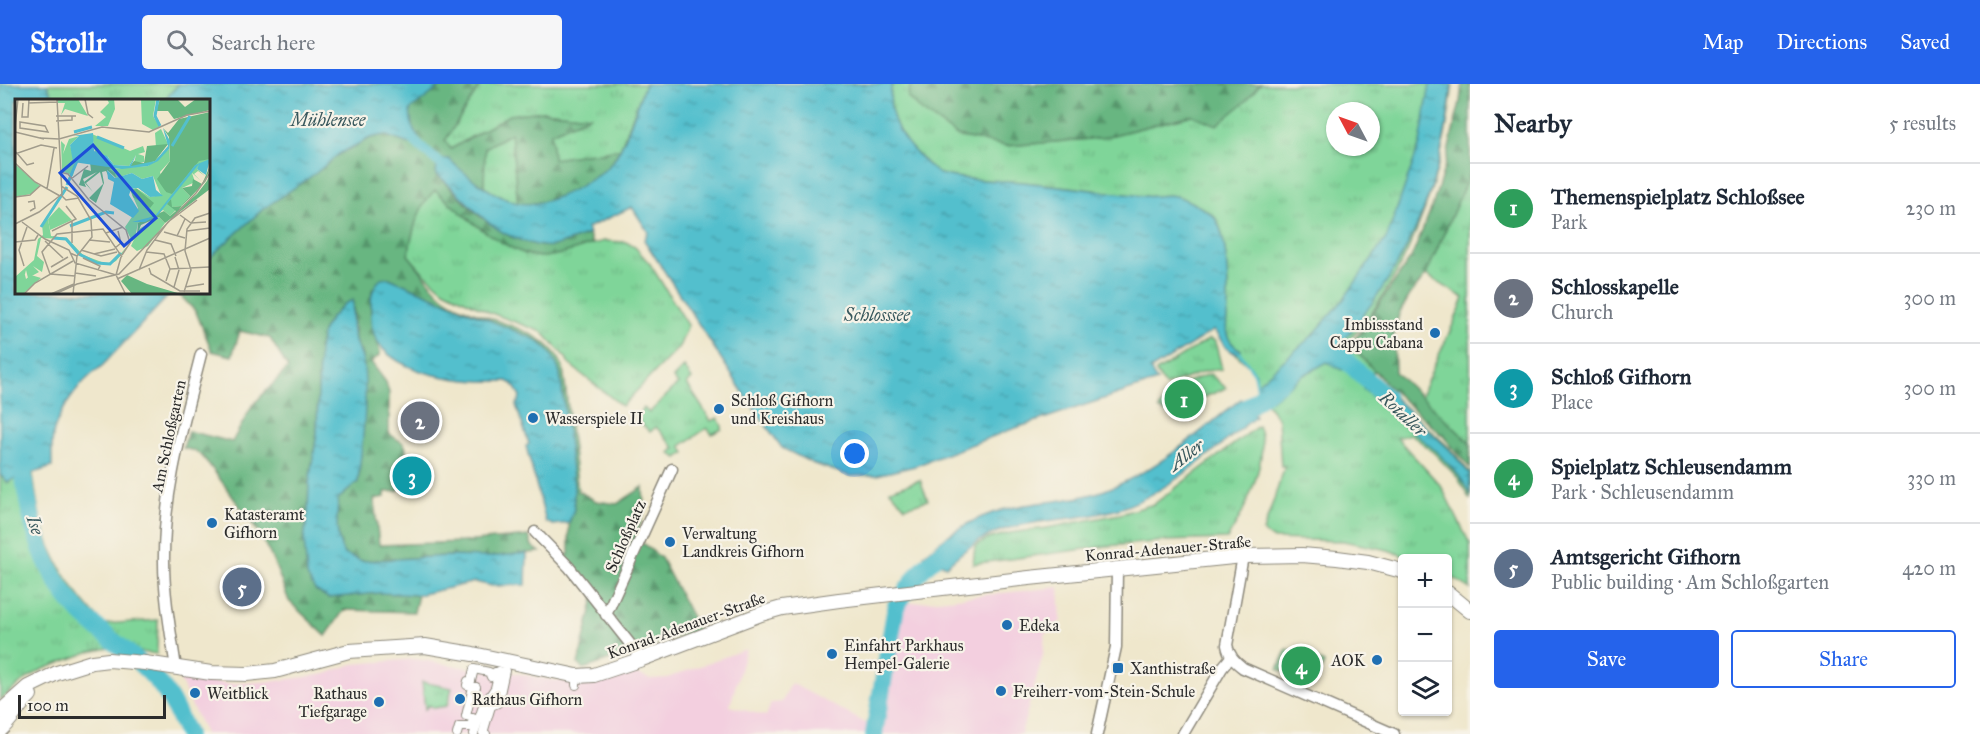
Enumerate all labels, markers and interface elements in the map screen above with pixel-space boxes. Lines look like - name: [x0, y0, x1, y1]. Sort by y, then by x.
- search box: [142, 15, 562, 69]
- text: Strollr: [30, 25, 106, 60]
- icon: search: [163, 26, 196, 59]
- text: Search here: [211, 29, 315, 56]
- text: Map: [1703, 29, 1744, 55]
- text: Directions: [1777, 29, 1867, 55]
- text: Saved: [1900, 29, 1950, 55]
- inset map: [15, 99, 210, 294]
- north arrow: [1326, 102, 1380, 156]
- text: Nearby: [1494, 107, 1572, 139]
- water label: Mühlensee: [289, 109, 367, 131]
- text: 5 results: [1889, 111, 1956, 135]
- text: Themenspielplatz Schloßsee: [1551, 183, 1805, 210]
- text: 1: [1510, 196, 1517, 220]
- text: 230 m: [1905, 196, 1956, 220]
- text: Park: [1551, 210, 1587, 234]
- text: Schlosskapelle: [1551, 273, 1679, 300]
- text: 2: [1509, 286, 1518, 310]
- text: 300 m: [1904, 286, 1956, 310]
- text: Church: [1551, 300, 1613, 324]
- water label: Schlosssee: [843, 304, 911, 326]
- place label: Imbissstand Cappu Cabana: [1330, 315, 1423, 352]
- marker: Imbissstand Cappu Cabana: [1428, 326, 1442, 340]
- text: Schloß Gifhorn: [1551, 363, 1691, 390]
- pin: 1: [1164, 376, 1204, 422]
- text: 3: [1510, 376, 1518, 400]
- text: 300 m: [1904, 376, 1956, 400]
- street label: Am Schloßgarten: [147, 378, 191, 495]
- water label: Rotaller: [1374, 386, 1432, 442]
- text: Place: [1551, 390, 1593, 414]
- place label: Schloß Gifhorn und Kreishaus: [731, 391, 833, 428]
- pin: 2: [400, 398, 440, 444]
- marker: Schloß Gifhorn und Kreishaus: [712, 402, 726, 416]
- place label: Wasserspiele II: [545, 409, 644, 428]
- marker: Wasserspiele II: [526, 411, 540, 425]
- water label: Aller: [1162, 433, 1209, 477]
- your location: [840, 439, 869, 468]
- text: Spielplatz Schleusendamm: [1551, 453, 1792, 480]
- pin: 3: [392, 454, 432, 498]
- text: 4: [1508, 466, 1519, 490]
- text: 330 m: [1907, 466, 1956, 490]
- text: Park · Schleusendamm: [1551, 480, 1734, 504]
- street label: Schloßplatz: [601, 496, 650, 575]
- place label: Katasteramt Gifhorn: [224, 505, 305, 542]
- water label: Ise: [21, 512, 49, 539]
- marker: Katasteramt Gifhorn: [205, 516, 219, 530]
- place label: Verwaltung Landkreis Gifhorn: [681, 524, 804, 561]
- street label: Konrad-Adenauer-Straße: [1084, 532, 1252, 565]
- marker: Verwaltung Landkreis Gifhorn: [663, 535, 677, 549]
- text: Amtsgericht Gifhorn: [1551, 543, 1741, 570]
- map controls: [1398, 554, 1452, 716]
- button: +: [1398, 554, 1452, 608]
- text: 5: [1509, 556, 1518, 580]
- text: 420 m: [1902, 556, 1956, 580]
- pin: 5: [222, 564, 262, 610]
- text: Public building · Am Schloßgarten: [1551, 570, 1829, 594]
- street label: Konrad-Adenauer-Straße: [605, 588, 768, 663]
- button: −: [1398, 608, 1452, 662]
- place label: Edeka: [1019, 616, 1060, 635]
- marker: Edeka: [1000, 618, 1014, 632]
- button: Save: [1494, 630, 1719, 688]
- button: Share: [1731, 630, 1956, 688]
- place label: Einfahrt Parkhaus Hempel-Galerie: [844, 636, 964, 673]
- pin: 4: [1282, 644, 1320, 688]
- marker: Einfahrt Parkhaus Hempel-Galerie: [825, 647, 839, 661]
- place label: AOK: [1330, 651, 1366, 670]
- marker: AOK: [1370, 653, 1384, 667]
- place label: Xanthistraße: [1130, 659, 1216, 678]
- marker: Xanthistraße: [1111, 661, 1125, 675]
- button: layers: [1398, 662, 1452, 716]
- place label: Freiherr-vom-Stein-Schule: [1013, 682, 1196, 701]
- place label: Weitblick: [207, 684, 269, 703]
- place label: Rathaus Tiefgarage: [299, 684, 367, 722]
- marker: Freiherr-vom-Stein-Schule: [994, 684, 1008, 698]
- marker: Weitblick: [188, 686, 202, 700]
- place label: Rathaus Gifhorn: [472, 690, 583, 709]
- scale bar: [18, 692, 166, 720]
- marker: Rathaus Gifhorn: [453, 692, 467, 706]
- marker: Rathaus Tiefgarage: [372, 695, 386, 709]
- text: 100 m: [27, 696, 69, 715]

